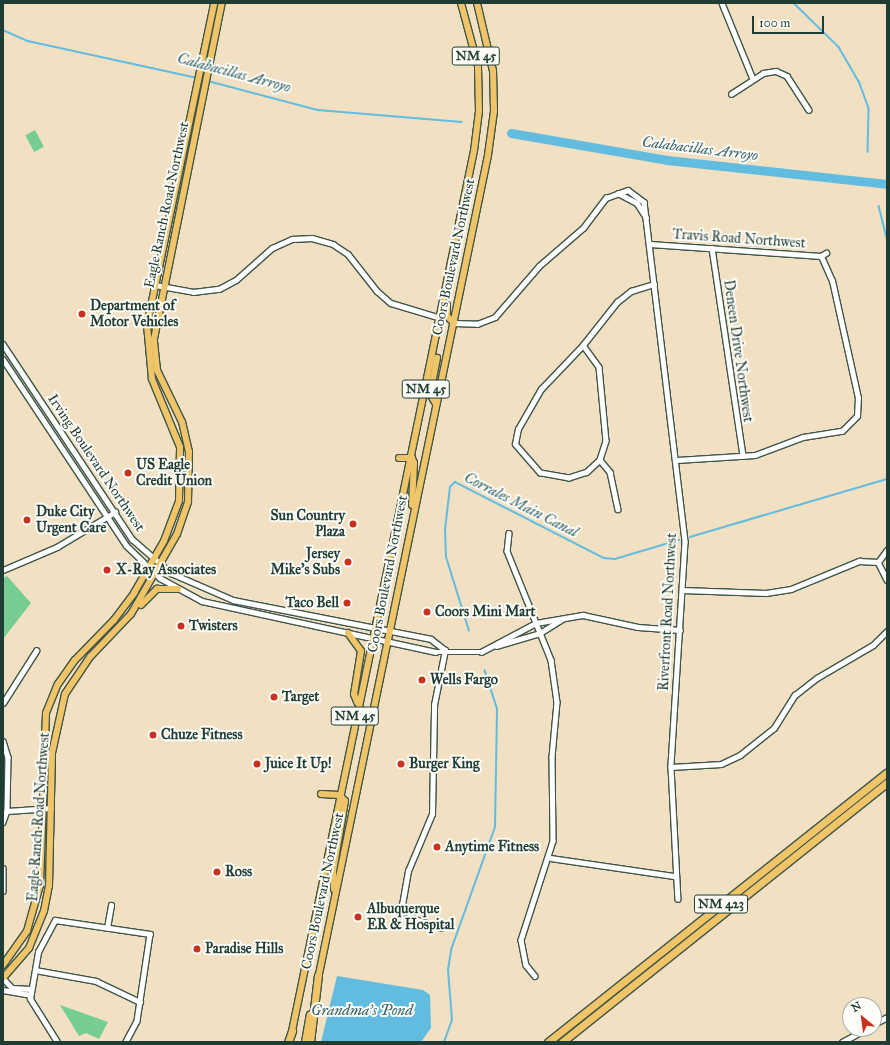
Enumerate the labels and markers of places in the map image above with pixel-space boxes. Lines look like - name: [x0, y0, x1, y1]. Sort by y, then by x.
- place label: Department of Motor Vehicles: [90, 298, 178, 330]
- marker: Department of Motor Vehicles: [77, 309, 87, 319]
- place label: US Eagle Credit Union: [136, 457, 212, 490]
- marker: US Eagle Credit Union: [123, 468, 133, 478]
- place label: Duke City Urgent Care: [36, 504, 106, 536]
- place label: Sun Country Plaza: [270, 508, 345, 540]
- marker: Duke City Urgent Care: [21, 514, 33, 526]
- marker: Sun Country Plaza: [348, 519, 358, 529]
- place label: Jersey Mike's Subs: [271, 546, 340, 578]
- marker: Jersey Mike's Subs: [343, 557, 353, 567]
- place label: X-Ray Associates: [116, 562, 216, 578]
- marker: X-Ray Associates: [101, 564, 113, 576]
- place label: Taco Bell: [286, 595, 339, 611]
- marker: Taco Bell: [342, 598, 352, 608]
- place label: Coors Mini Mart: [435, 604, 535, 620]
- marker: Coors Mini Mart: [422, 607, 432, 617]
- place label: Twisters: [189, 618, 238, 634]
- marker: Twisters: [176, 621, 186, 631]
- place label: Wells Fargo: [430, 672, 498, 688]
- marker: Wells Fargo: [417, 675, 427, 685]
- place label: Target: [282, 689, 319, 705]
- marker: Target: [269, 692, 279, 702]
- place label: Chuze Fitness: [161, 727, 243, 743]
- marker: Chuze Fitness: [148, 730, 158, 740]
- place label: Juice It Up!: [265, 756, 332, 772]
- place label: Burger King: [409, 756, 479, 772]
- marker: Juice It Up!: [252, 759, 262, 769]
- marker: Burger King: [396, 759, 406, 769]
- place label: Anytime Fitness: [445, 839, 539, 855]
- marker: Anytime Fitness: [432, 842, 442, 852]
- place label: Ross: [225, 864, 252, 880]
- marker: Ross: [212, 867, 222, 877]
- place label: Albuquerque ER & Hospital: [367, 901, 454, 934]
- marker: Albuquerque ER & Hospital: [352, 911, 364, 923]
- place label: Paradise Hills: [205, 941, 283, 957]
- marker: Paradise Hills: [192, 944, 202, 954]

